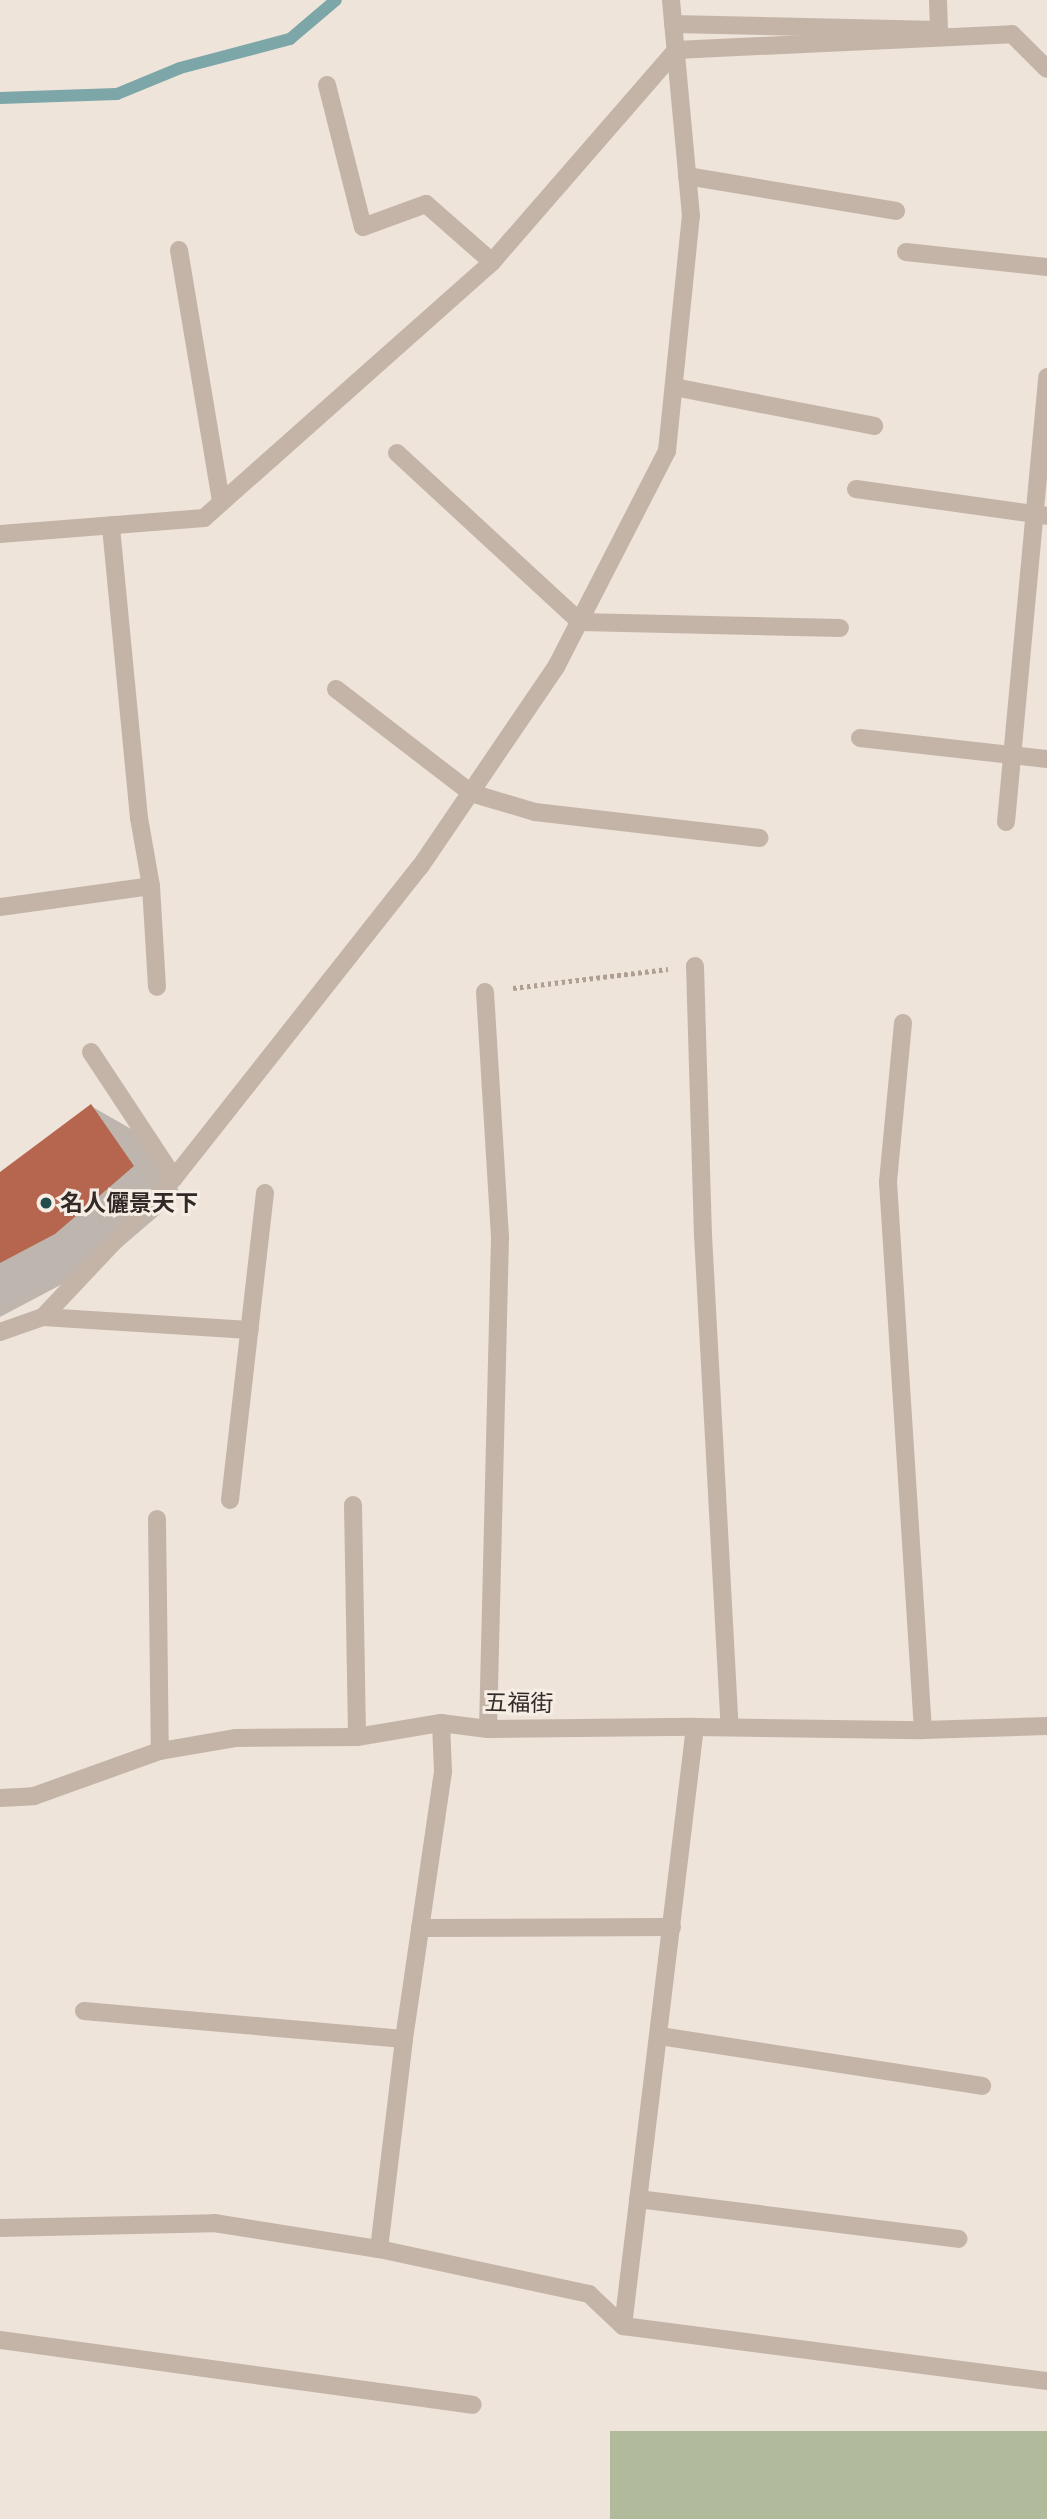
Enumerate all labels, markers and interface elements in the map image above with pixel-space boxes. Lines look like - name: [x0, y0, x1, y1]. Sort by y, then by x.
- place label: 名人儷景天下: [60, 1189, 198, 1217]
- marker: 名人儷景天下: [38, 1195, 54, 1211]
- street label: 五福街: [484, 1689, 554, 1717]

